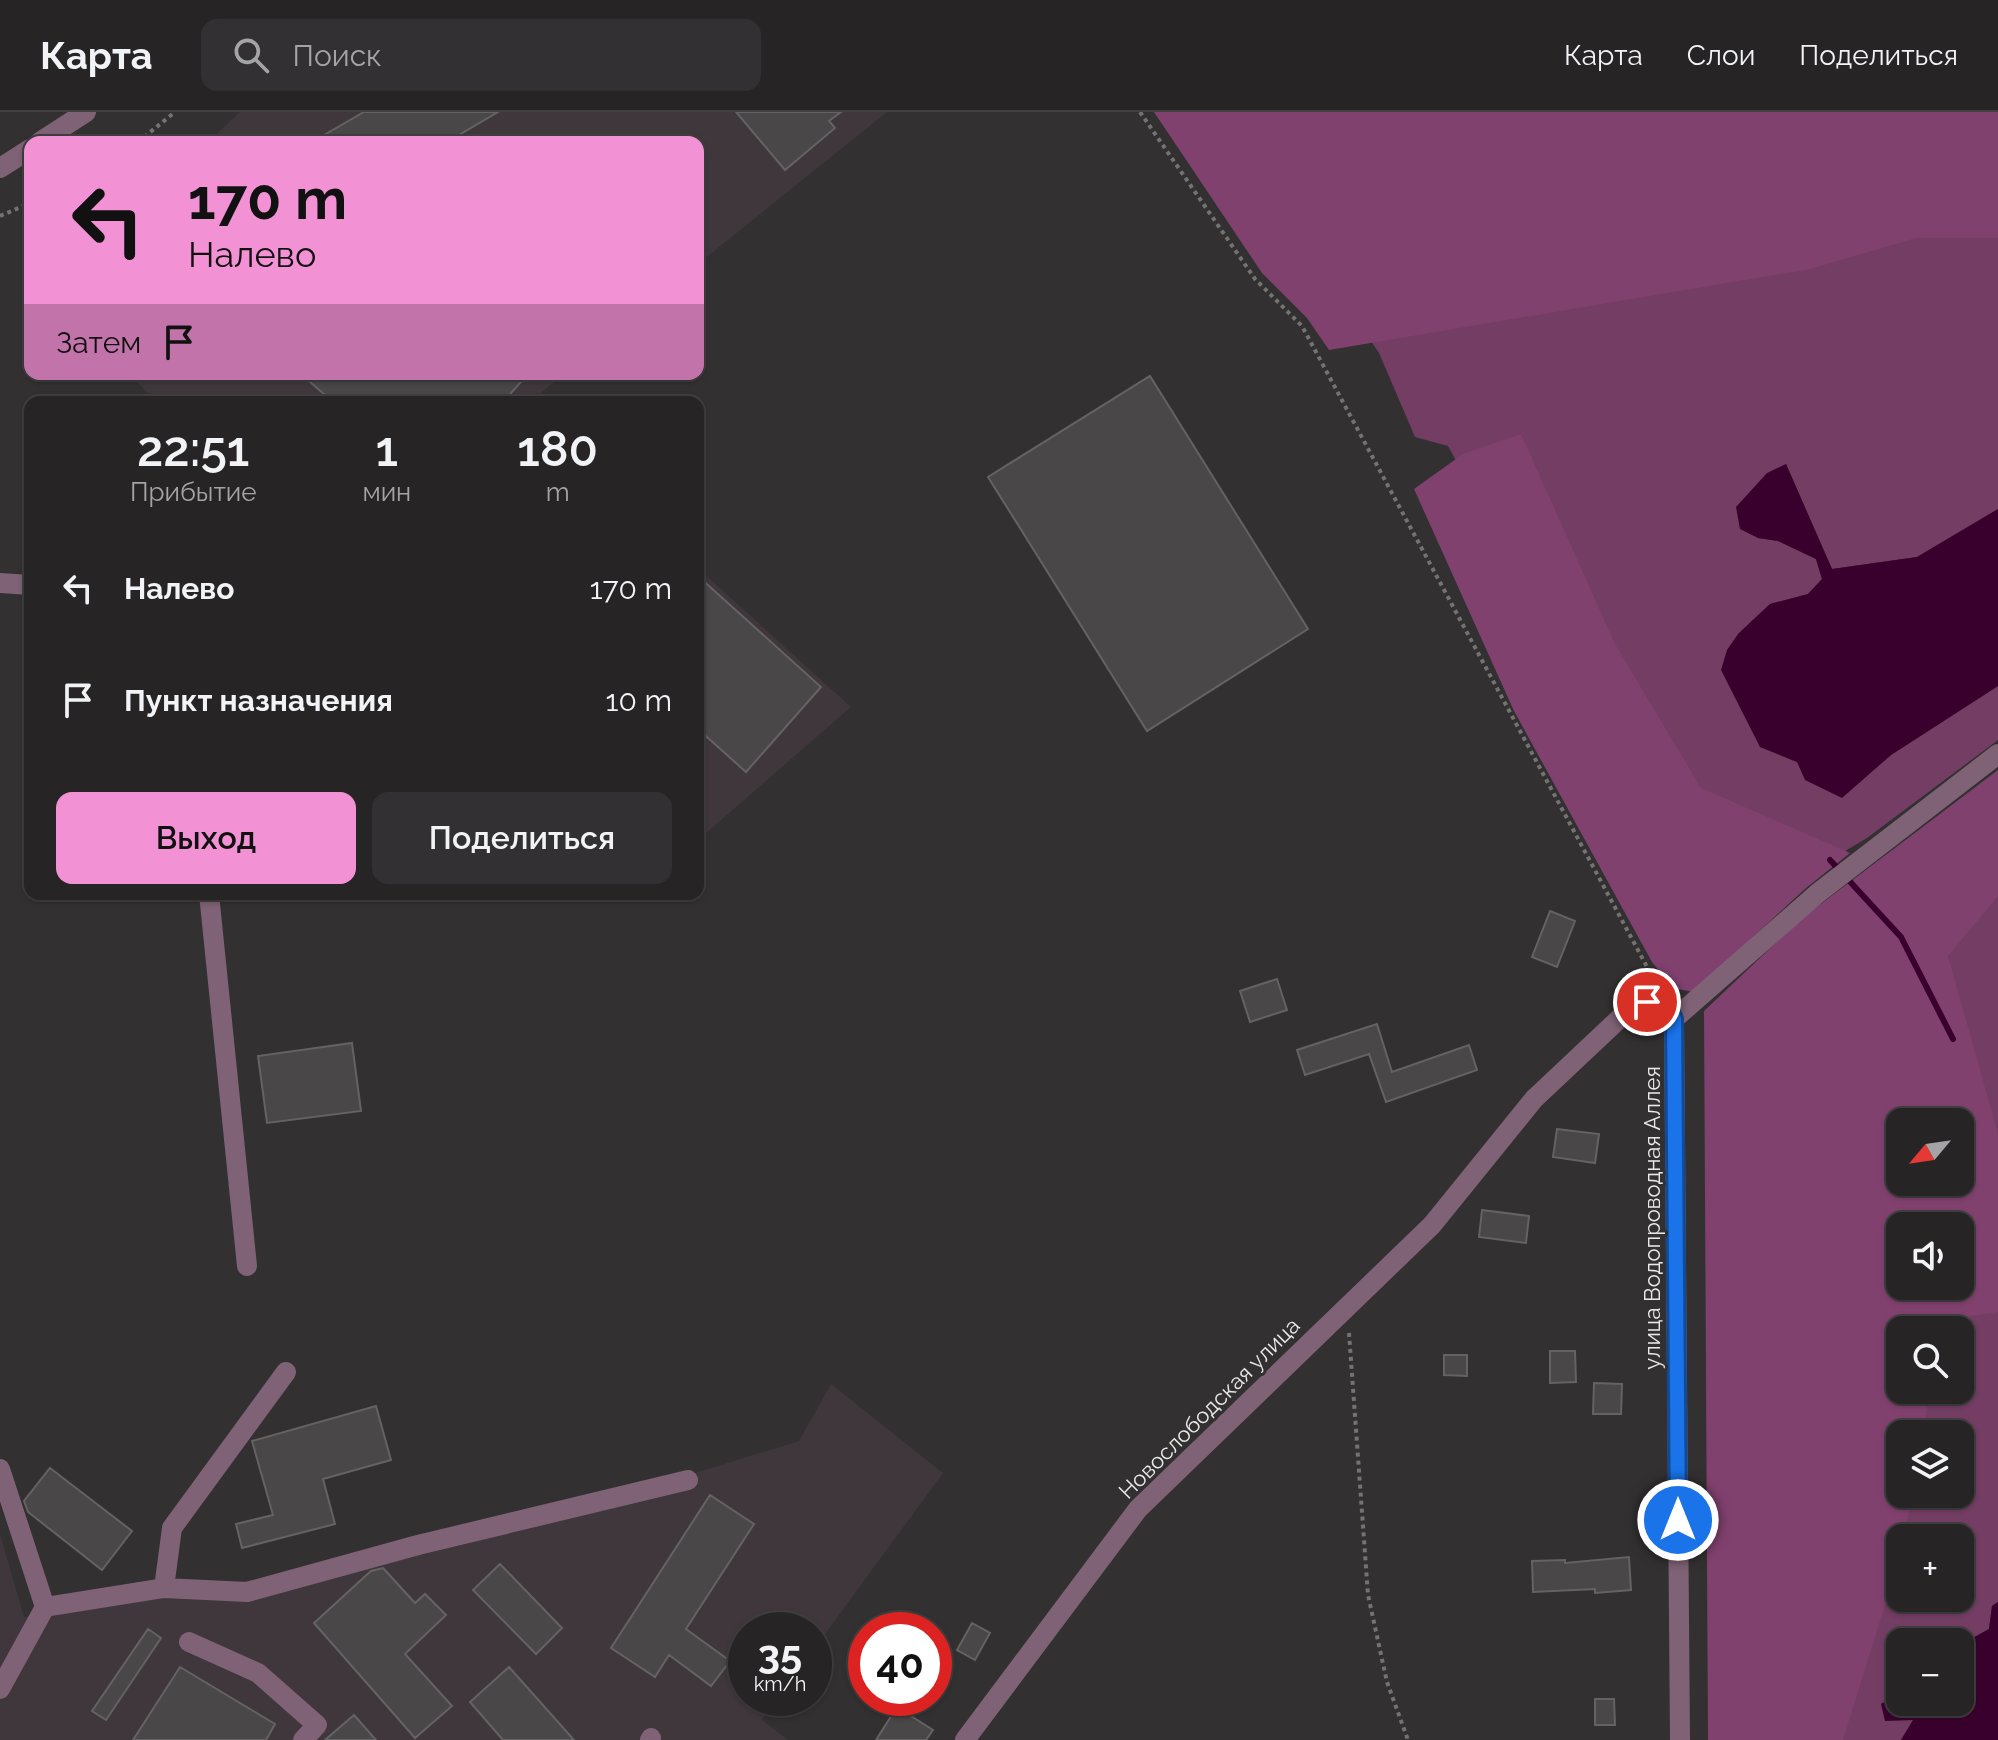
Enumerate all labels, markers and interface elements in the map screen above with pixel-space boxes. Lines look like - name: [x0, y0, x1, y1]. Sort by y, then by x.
- search box: [201, 19, 761, 91]
- text: Карта: [40, 33, 153, 78]
- icon: search: [229, 33, 273, 77]
- text: Поиск: [293, 38, 382, 73]
- text: Карта: [1564, 39, 1643, 72]
- text: Слои: [1687, 39, 1755, 72]
- text: Поделиться: [1799, 39, 1958, 72]
- text: 170 m: [188, 166, 347, 232]
- icon: left: [56, 168, 160, 272]
- text: Налево: [188, 233, 316, 275]
- icon: arrive: [157, 320, 201, 364]
- text: Затем: [56, 325, 141, 360]
- text: 22:51: [137, 421, 249, 477]
- text: 1: [376, 421, 398, 477]
- text: 180: [517, 421, 598, 477]
- text: Прибытие: [130, 477, 257, 507]
- text: мин: [362, 477, 411, 507]
- text: m: [546, 477, 570, 507]
- icon: left: [56, 566, 100, 610]
- text: Налево: [124, 571, 234, 606]
- text: 170 m: [590, 571, 672, 606]
- icon: arrive: [56, 678, 100, 722]
- text: Пункт назначения: [124, 683, 393, 718]
- text: 10 m: [606, 683, 672, 718]
- button: Выход: [56, 792, 356, 884]
- button: Поделиться: [372, 792, 672, 884]
- pin: [1613, 968, 1681, 1036]
- icon: arrive: [1625, 980, 1669, 1024]
- street label: улица Водопроводная Аллея: [1639, 1066, 1665, 1370]
- north arrow: [1886, 1108, 1974, 1196]
- map controls: [1886, 1108, 1974, 1716]
- button: sound: [1886, 1212, 1974, 1300]
- street label: Новослободская улица: [1113, 1312, 1305, 1504]
- button: search: [1886, 1316, 1974, 1404]
- button: layers: [1886, 1420, 1974, 1508]
- position arrow: [1636, 1478, 1720, 1562]
- button: +: [1886, 1524, 1974, 1612]
- speed limit sign: 40: [848, 1612, 952, 1716]
- button: −: [1886, 1628, 1974, 1716]
- text: 35: [758, 1630, 802, 1677]
- text: km/h: [754, 1672, 806, 1696]

